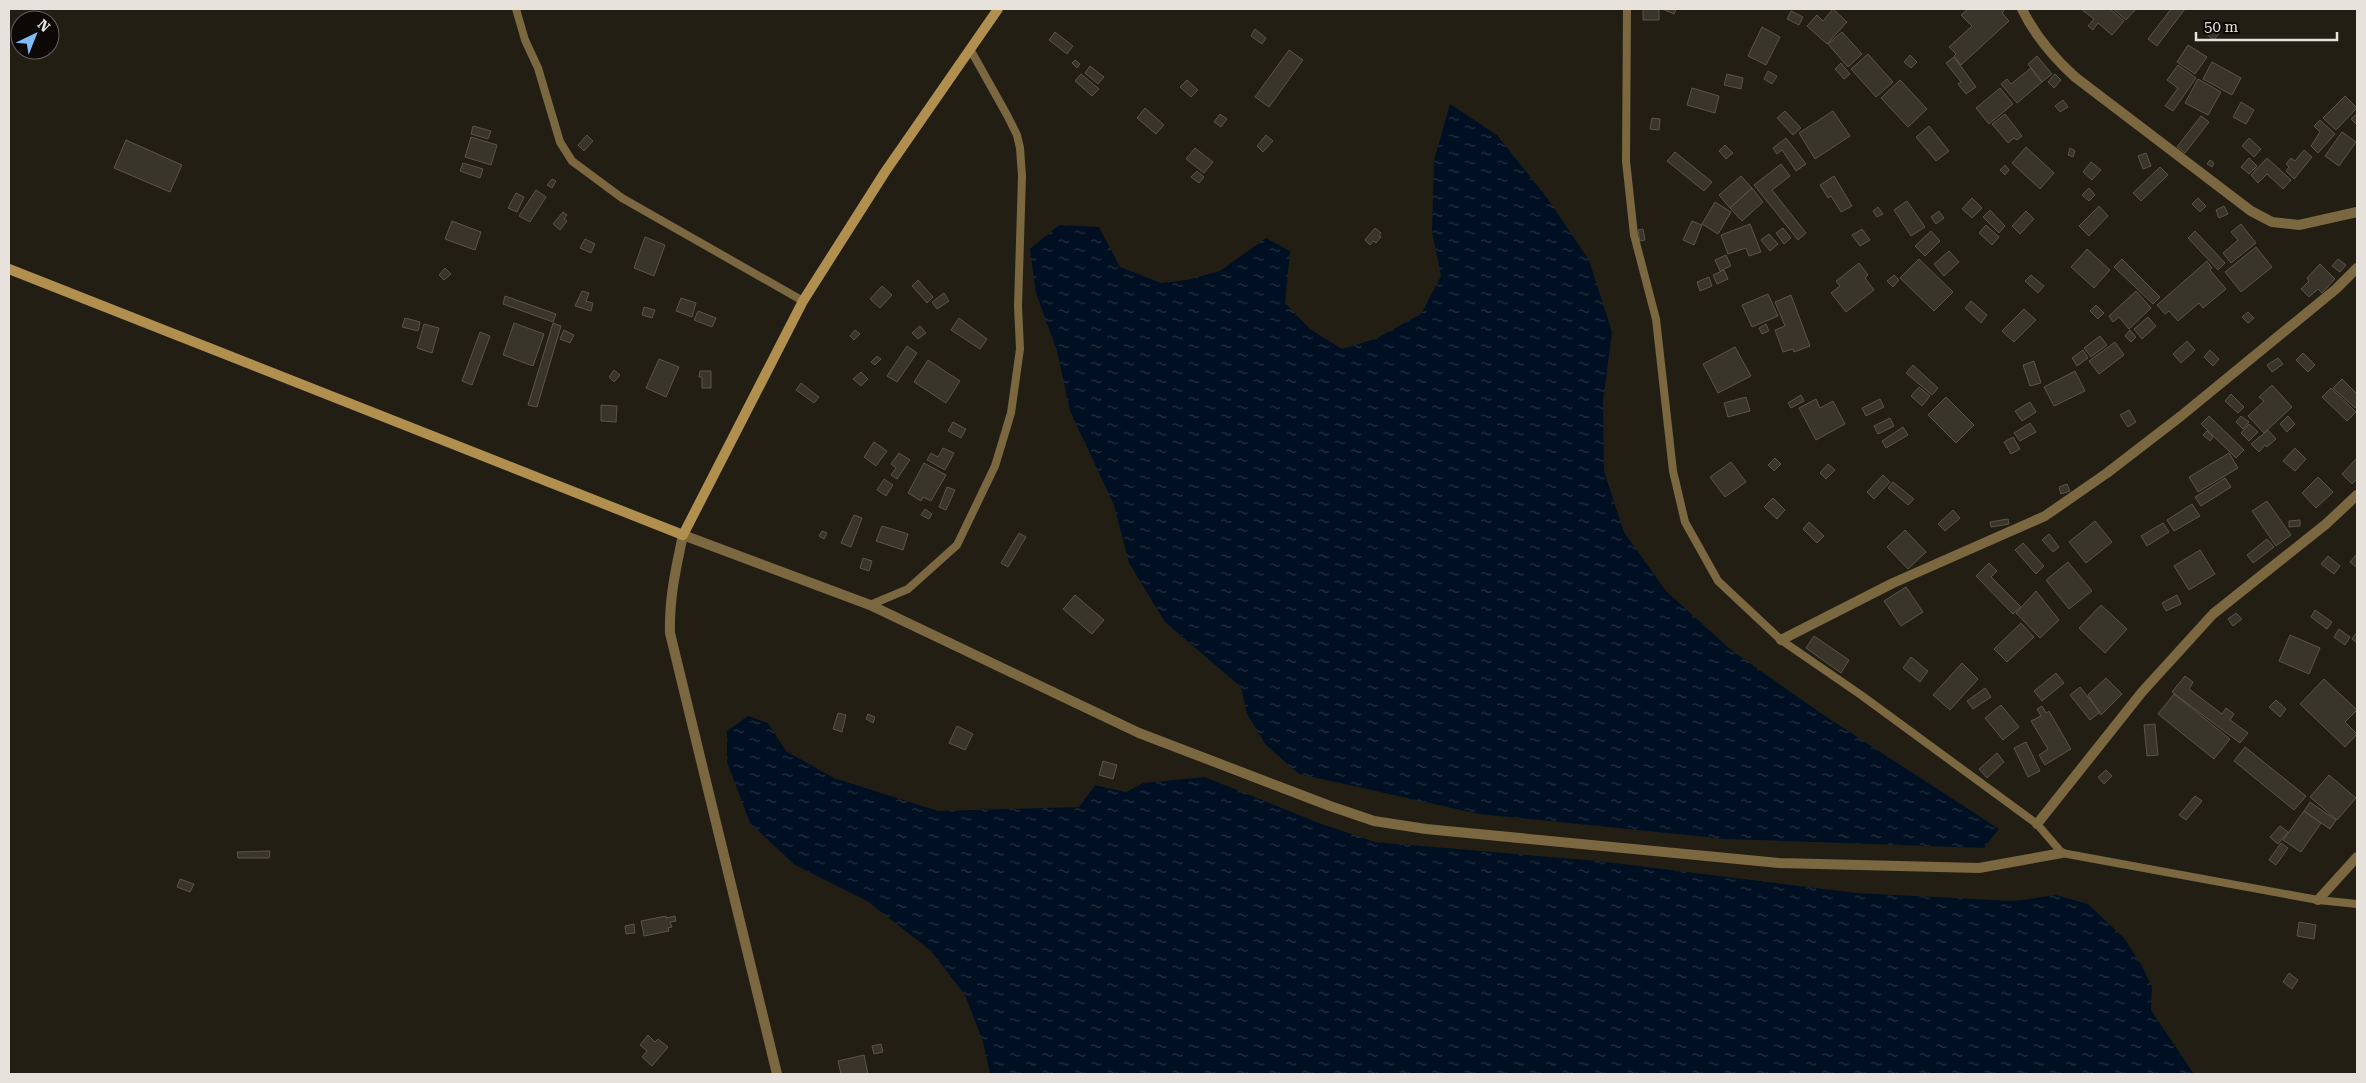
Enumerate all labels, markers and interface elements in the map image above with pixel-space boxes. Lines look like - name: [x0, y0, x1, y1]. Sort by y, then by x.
- north arrow: [10, 10, 60, 60]
- scale bar: [2196, 10, 2337, 42]
- text: N: [34, 16, 53, 35]
- text: 50 m: [2204, 18, 2239, 36]

